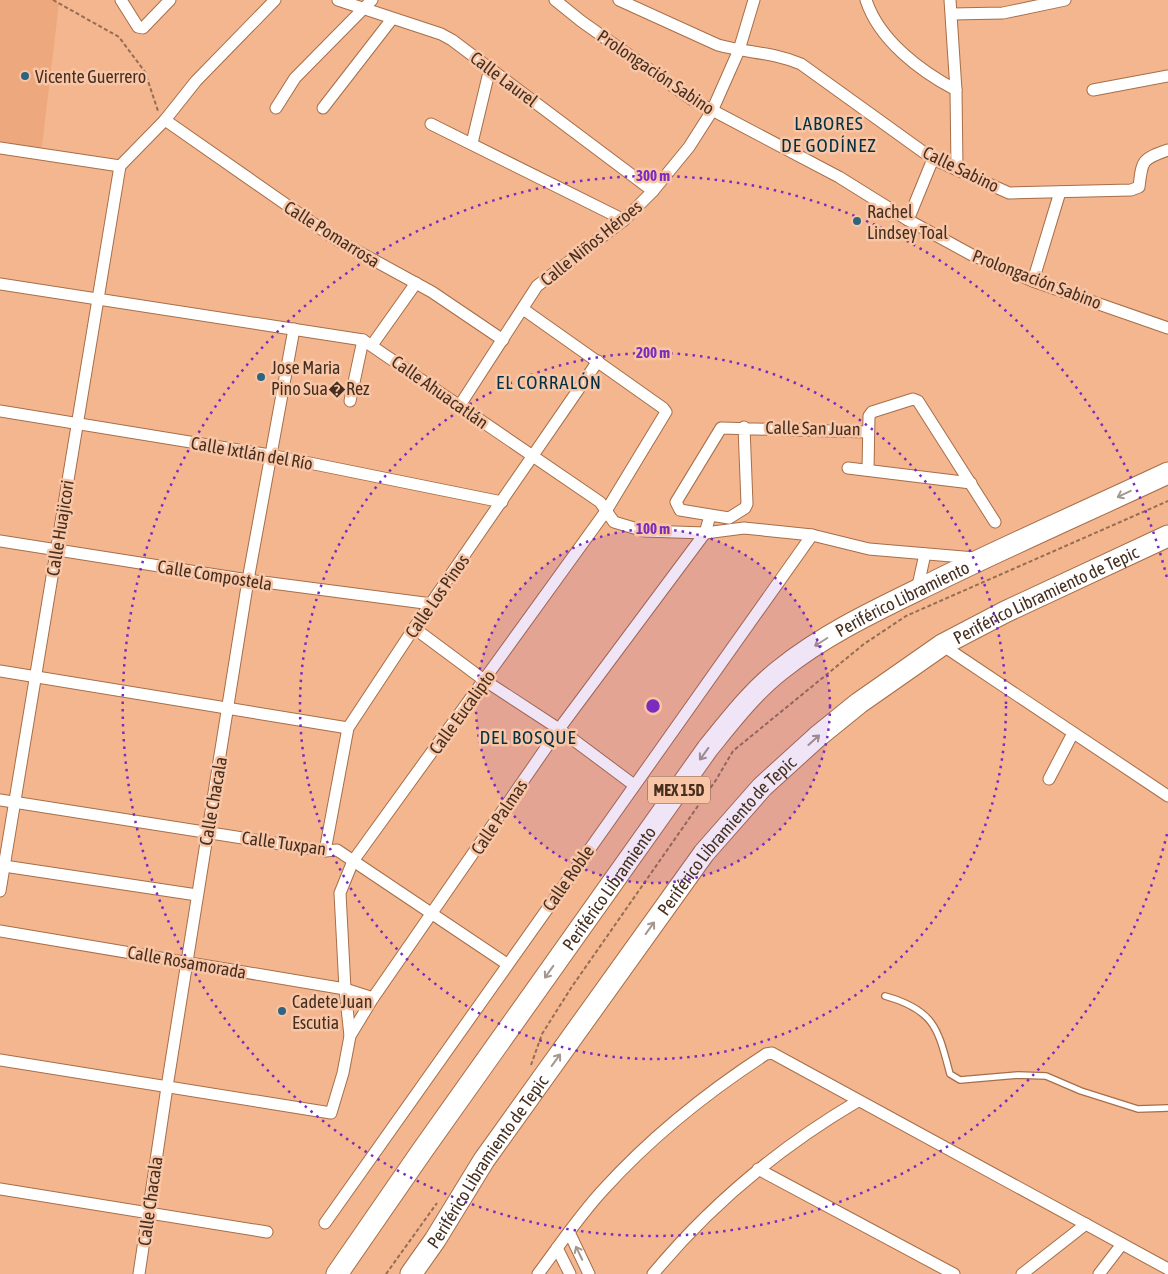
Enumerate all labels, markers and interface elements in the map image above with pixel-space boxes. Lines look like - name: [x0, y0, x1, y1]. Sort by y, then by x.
- street label: Prolongación Sabino: [594, 25, 718, 119]
- street label: Calle Laurel: [466, 47, 542, 111]
- place label: Vicente Guerrero: [35, 66, 146, 87]
- marker: Vicente Guerrero: [19, 70, 31, 82]
- district label: LABORES DE GODÍNEZ: [781, 112, 877, 156]
- street label: Calle Sabino: [919, 142, 1003, 196]
- text: 300 m: [636, 167, 670, 184]
- street label: Calle Pomarrosa: [280, 196, 384, 272]
- street label: Calle Niños Héroes: [536, 196, 646, 290]
- place label: Rachel Lindsey Toal: [867, 201, 948, 243]
- marker: Rachel Lindsey Toal: [851, 215, 863, 227]
- street label: Prolongación Sabino: [970, 245, 1104, 313]
- text: 200 m: [636, 344, 670, 361]
- street label: Calle Ahuacatlán: [388, 351, 492, 433]
- place label: Jose Maria Pino Sua�Rez: [271, 357, 370, 399]
- marker: Jose Maria Pino Sua�Rez: [255, 371, 267, 383]
- district label: EL CORRALÓN: [496, 371, 602, 393]
- street label: Calle San Juan: [765, 417, 861, 439]
- street label: Calle Ixtlán del Río: [189, 432, 315, 474]
- street label: Calle Huajicori: [42, 479, 78, 577]
- one-way arrow: [1117, 489, 1132, 499]
- text: 100 m: [636, 520, 670, 537]
- street label: Periférico Libramiento de Tepic: [949, 541, 1142, 648]
- street label: Calle Los Pinos: [401, 550, 473, 642]
- street label: Calle Compostela: [156, 556, 274, 594]
- street label: Periférico Libramiento: [831, 556, 972, 641]
- one-way arrow: [814, 637, 828, 647]
- street label: Calle Eucalipto: [424, 666, 500, 758]
- centre of rings: [644, 697, 662, 715]
- district label: DEL BOSQUE: [479, 726, 577, 748]
- one-way arrow: [807, 734, 820, 745]
- one-way arrow: [699, 747, 710, 760]
- street label: Periférico Libramiento de Tepic: [653, 751, 800, 919]
- street label: Calle Chacala: [195, 755, 231, 847]
- street label: Calle Palmas: [466, 776, 532, 858]
- road number: MEX 15D: [648, 776, 710, 804]
- street label: Periférico Libramiento: [558, 822, 660, 954]
- street label: Calle Tuxpan: [240, 827, 328, 859]
- street label: Calle Roble: [538, 841, 598, 915]
- one-way arrow: [645, 921, 655, 935]
- street label: Calle Rosamorada: [126, 941, 248, 983]
- one-way arrow: [544, 964, 554, 978]
- place label: Cadete Juan Escutia: [292, 991, 372, 1033]
- marker: Cadete Juan Escutia: [276, 1005, 288, 1017]
- one-way arrow: [550, 1054, 561, 1067]
- street label: Periférico Libramiento de Tepic: [422, 1071, 552, 1252]
- street label: Calle Chacala: [133, 1155, 167, 1247]
- one-way arrow: [574, 1246, 583, 1261]

